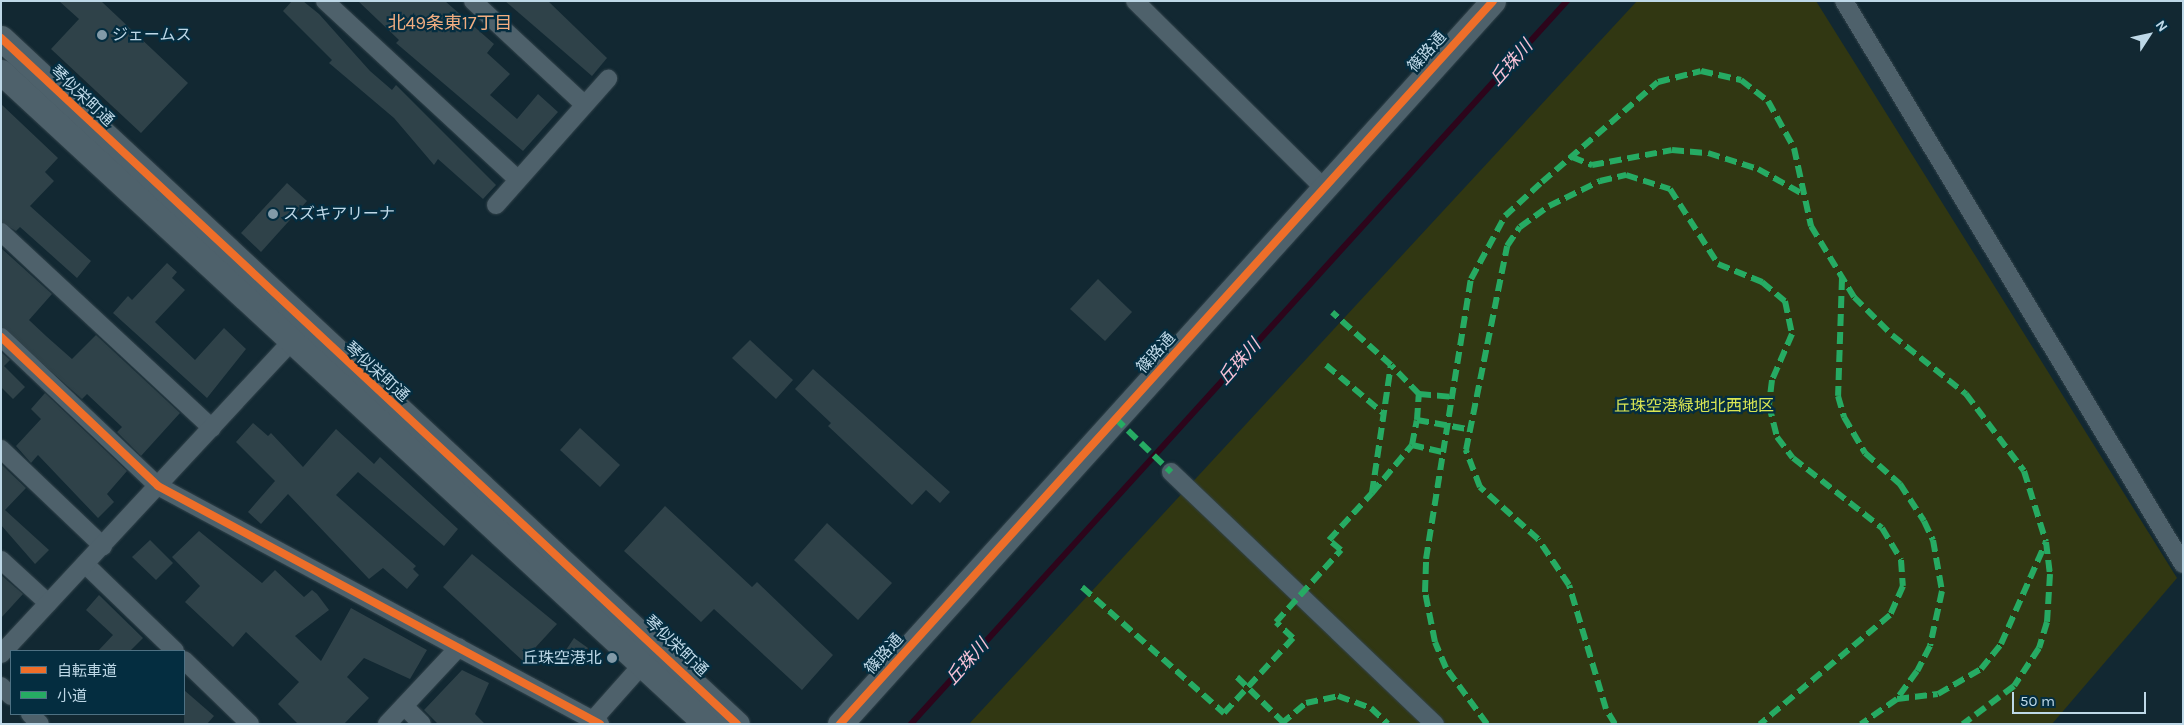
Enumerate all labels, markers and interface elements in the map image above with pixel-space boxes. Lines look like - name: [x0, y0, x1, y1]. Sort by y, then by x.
- north arrow: [2124, 10, 2174, 60]
- district label: 北49条東17丁目: [388, 12, 512, 34]
- text: N: [2152, 17, 2172, 35]
- place label: ジェームス: [112, 25, 192, 45]
- street label: 篠路通: [1404, 28, 1450, 76]
- marker: ジェームス: [96, 29, 108, 41]
- water label: 丘珠川: [1485, 36, 1537, 90]
- street label: 琴似栄町通: [46, 62, 118, 130]
- place label: スズキアリーナ: [283, 204, 395, 224]
- marker: スズキアリーナ: [267, 208, 279, 220]
- street label: 篠路通: [1133, 329, 1179, 377]
- water label: 丘珠川: [1213, 335, 1265, 389]
- street label: 琴似栄町通: [341, 338, 413, 406]
- park label: 丘珠空港緑地北西地区: [1614, 396, 1774, 416]
- street label: 琴似栄町通: [640, 612, 712, 680]
- street label: 篠路通: [861, 630, 907, 678]
- water label: 丘珠川: [941, 635, 993, 689]
- place label: 丘珠空港北: [522, 648, 602, 668]
- legend: [10, 650, 185, 715]
- marker: 丘珠空港北: [606, 652, 618, 664]
- text: 自転車道: [57, 662, 117, 680]
- scale bar: [2014, 682, 2148, 714]
- text: 小道: [57, 687, 87, 705]
- text: 50 m: [2020, 692, 2055, 710]

